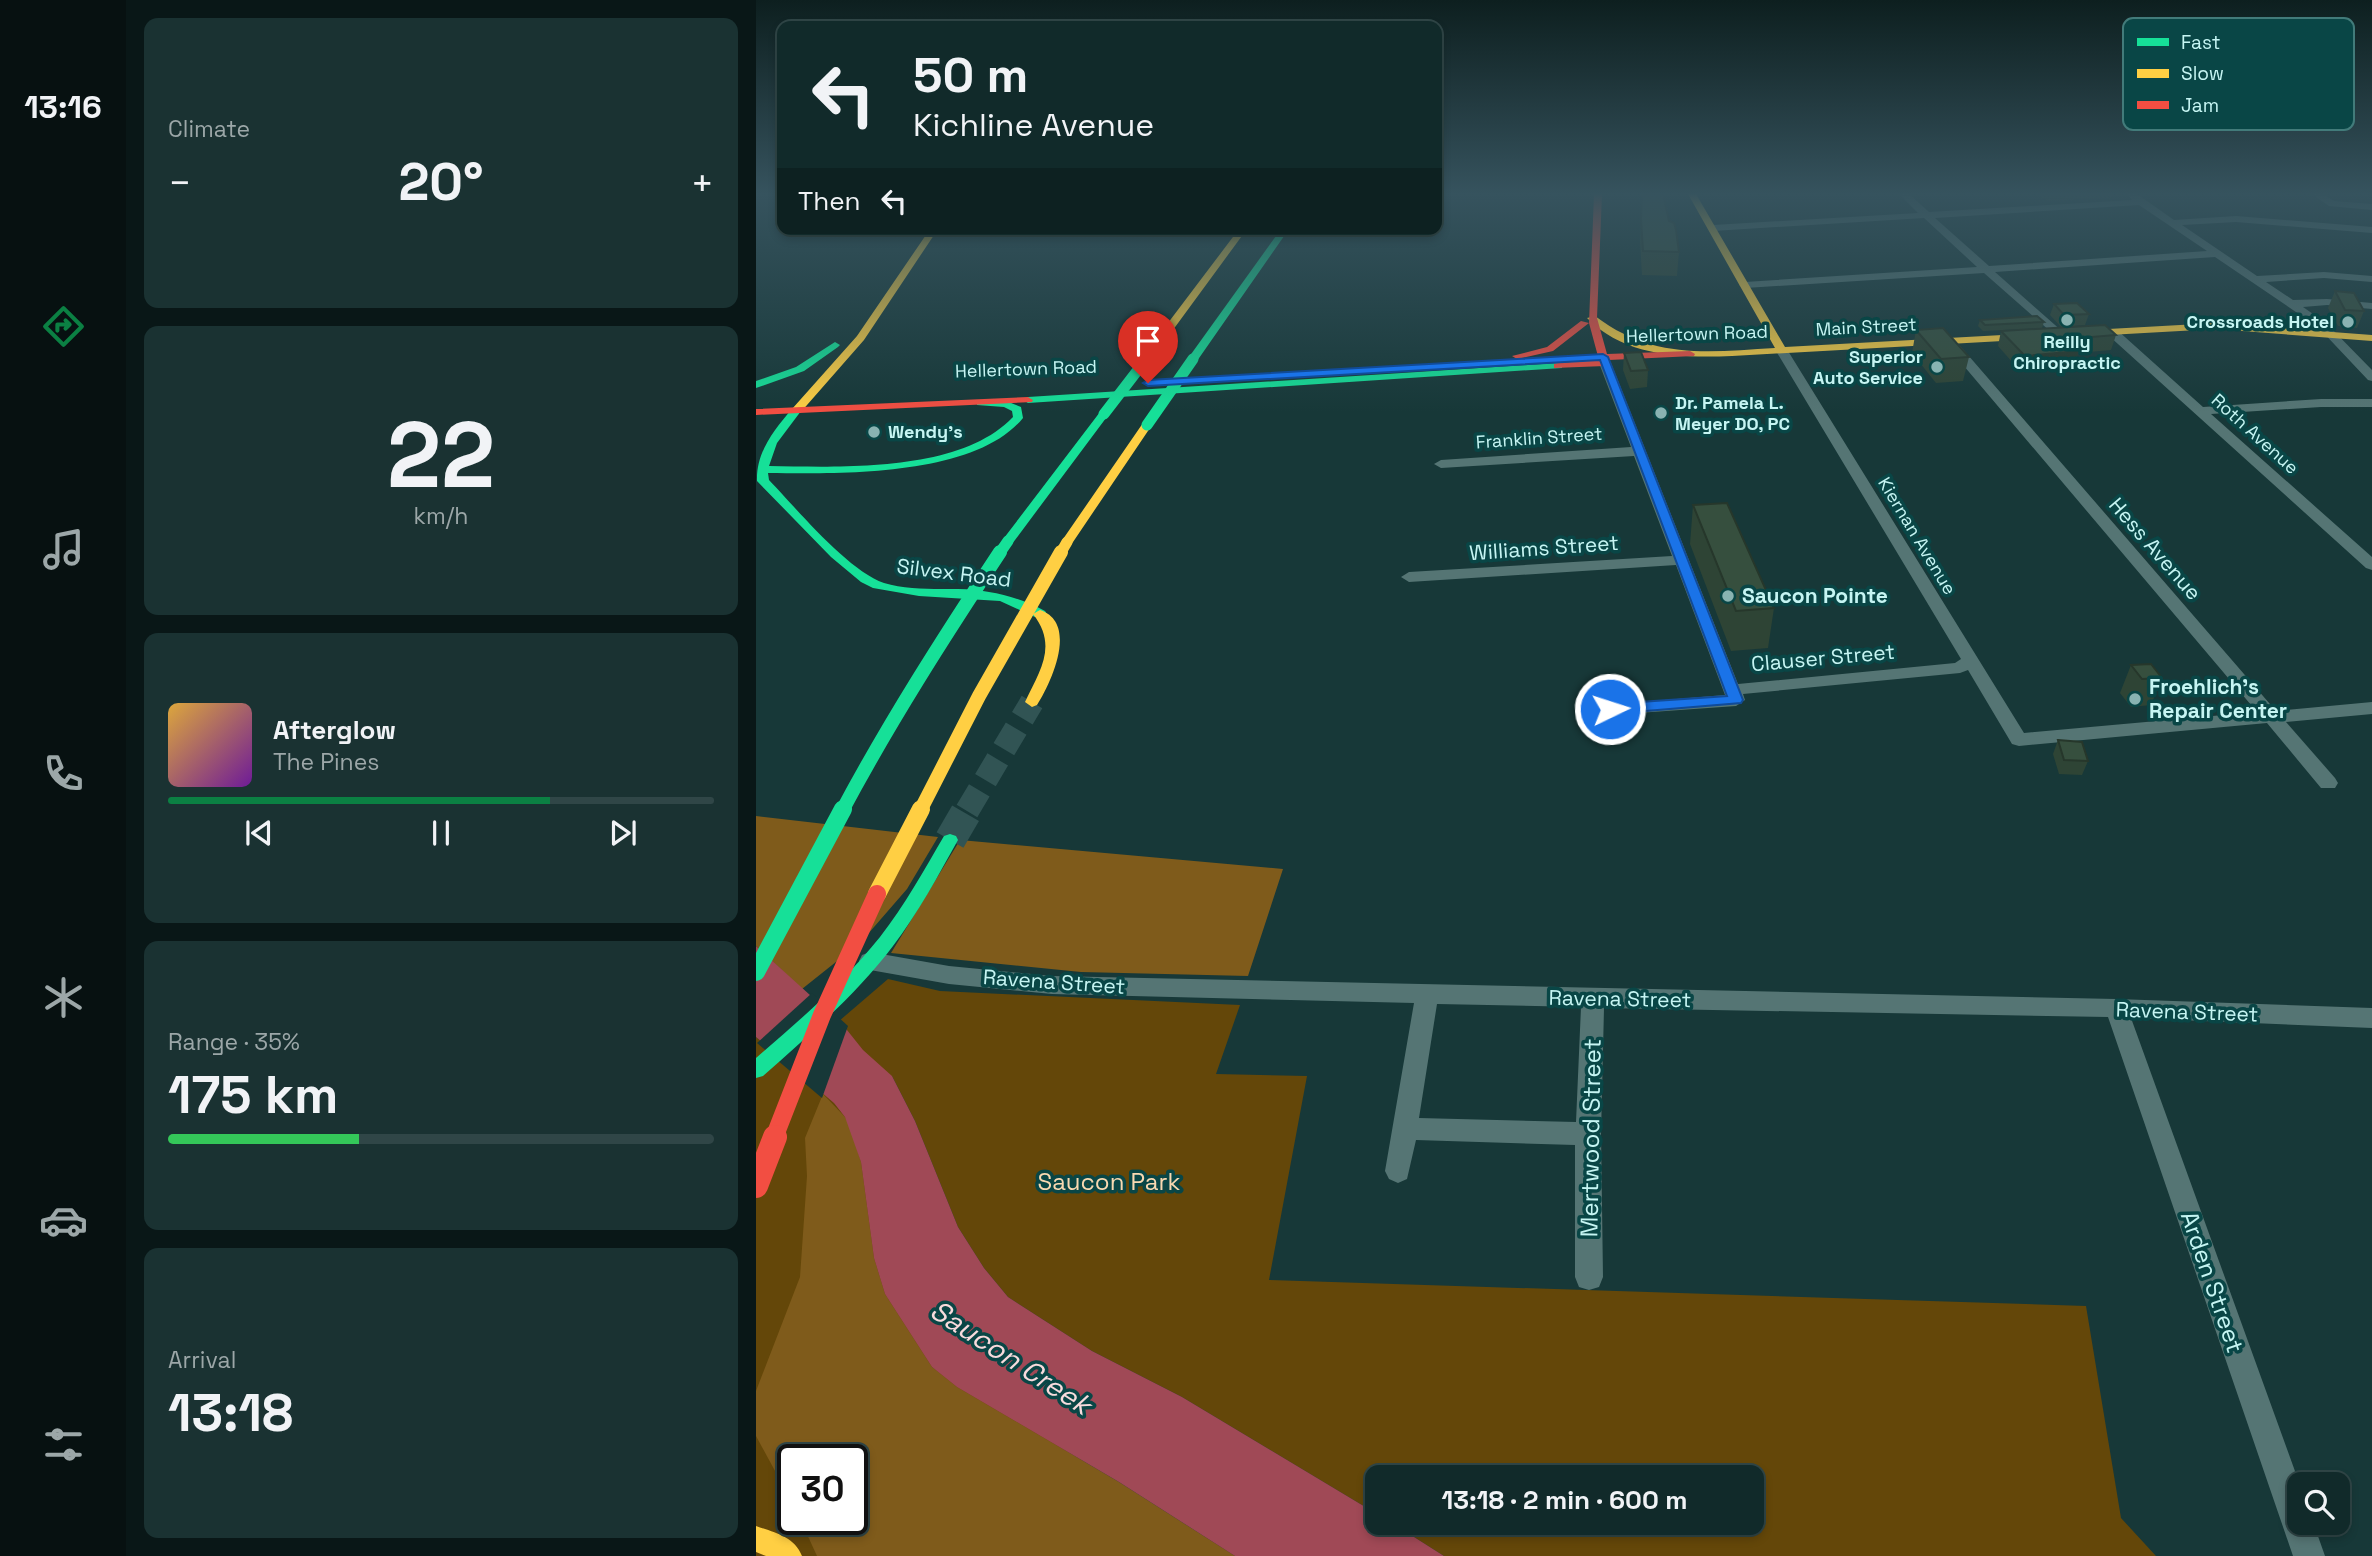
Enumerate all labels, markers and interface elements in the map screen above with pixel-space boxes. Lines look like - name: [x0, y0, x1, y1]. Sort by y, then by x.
- legend: [2123, 18, 2354, 130]
- text: Fast: [2181, 30, 2221, 55]
- text: 50 m: [913, 44, 1028, 106]
- icon: left: [798, 49, 889, 140]
- text: Slow: [2181, 61, 2224, 86]
- text: 13:16: [24, 87, 102, 127]
- text: Jam: [2181, 93, 2219, 118]
- text: Kichline Avenue: [913, 105, 1154, 145]
- text: Climate: [168, 114, 250, 144]
- text: 20°: [398, 149, 484, 215]
- text: −: [168, 159, 192, 207]
- text: +: [690, 159, 714, 207]
- icon: left: [875, 182, 913, 220]
- text: Then: [798, 184, 861, 218]
- icon: directions: [39, 302, 88, 351]
- place label: Crossroads Hotel: [2187, 310, 2334, 333]
- pin: [1118, 311, 1178, 383]
- street label: Main Street: [1815, 312, 1917, 341]
- marker: Reilly Chiropractic: [2059, 312, 2075, 328]
- marker: Crossroads Hotel: [2340, 314, 2356, 330]
- street label: Hellertown Road: [1626, 320, 1768, 347]
- icon: arrive: [1129, 322, 1167, 360]
- place label: Reilly Chiropractic: [2013, 330, 2121, 374]
- place label: Superior Auto Service: [1813, 345, 1923, 389]
- street label: Hellertown Road: [955, 355, 1097, 382]
- marker: Superior Auto Service: [1929, 359, 1945, 375]
- street label: Roth Avenue: [2207, 388, 2304, 479]
- place label: Dr. Pamela L. Meyer DO, PC: [1675, 391, 1790, 435]
- text: 22: [387, 397, 495, 514]
- marker: Dr. Pamela L. Meyer DO, PC: [1653, 405, 1669, 421]
- place label: Wendy's: [888, 420, 963, 443]
- street label: Franklin Street: [1475, 422, 1603, 453]
- marker: Wendy's: [866, 424, 882, 440]
- street label: Kiernan Avenue: [1873, 473, 1962, 599]
- street label: Hess Avenue: [2103, 492, 2207, 606]
- text: km/h: [414, 501, 468, 531]
- icon: music: [39, 525, 88, 574]
- street label: Williams Street: [1468, 529, 1620, 566]
- street label: Silvex Road: [895, 552, 1013, 593]
- place label: Saucon Pointe: [1742, 582, 1888, 609]
- marker: Saucon Pointe: [1720, 588, 1736, 604]
- street label: Clauser Street: [1750, 638, 1896, 677]
- position arrow: [1573, 672, 1647, 746]
- place label: Froehlich's Repair Center: [2149, 673, 2287, 724]
- marker: Froehlich's Repair Center: [2127, 691, 2143, 707]
- text: Afterglow: [273, 713, 396, 747]
- text: The Pines: [273, 747, 379, 777]
- icon: phone: [39, 749, 88, 798]
- icon: previous: [240, 814, 278, 852]
- icon: pause: [422, 814, 460, 852]
- icon: next: [604, 814, 642, 852]
- street label: Ravena Street: [982, 963, 1126, 1000]
- icon: climate: [39, 973, 88, 1022]
- street label: Ravena Street: [1548, 984, 1692, 1013]
- street label: Ravena Street: [2115, 996, 2259, 1027]
- text: Range · 35%: [168, 1027, 300, 1057]
- street label: Mertwood Street: [1573, 1038, 1608, 1238]
- text: 175 km: [168, 1062, 338, 1128]
- park label: Saucon Park: [1038, 1166, 1181, 1197]
- icon: car: [39, 1196, 88, 1245]
- street label: Arden Street: [2174, 1207, 2251, 1357]
- water label: Saucon Creek: [924, 1292, 1101, 1424]
- text: Arrival: [168, 1345, 236, 1375]
- text: 13:18: [168, 1380, 293, 1446]
- icon: filters: [39, 1420, 88, 1469]
- speed limit sign: 30: [777, 1444, 868, 1535]
- map controls: [2287, 1472, 2350, 1535]
- button: search: [2287, 1472, 2350, 1535]
- text: 13:18 · 2 min · 600 m: [1441, 1483, 1688, 1517]

